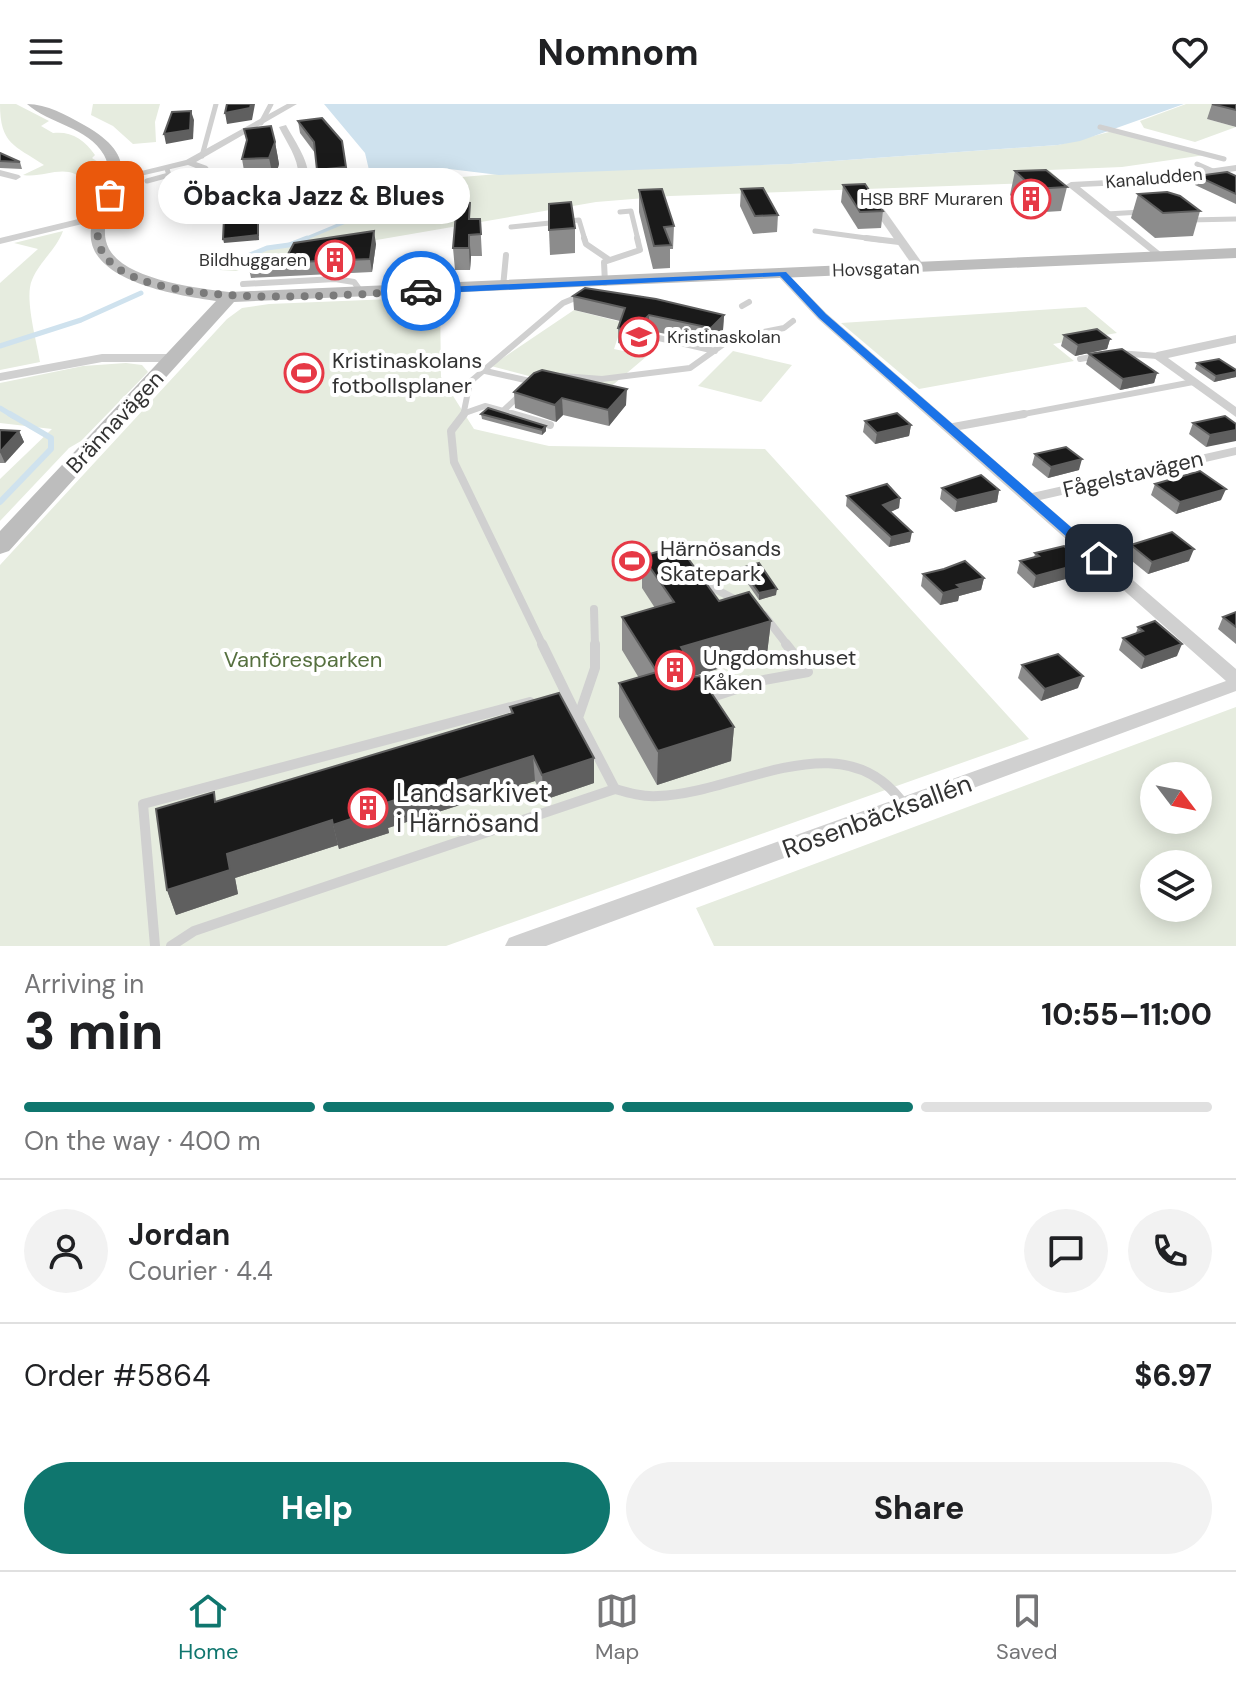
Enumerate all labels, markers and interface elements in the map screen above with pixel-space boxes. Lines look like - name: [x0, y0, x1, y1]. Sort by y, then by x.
- text: Nomnom: [538, 29, 698, 76]
- icon: menu: [24, 30, 68, 74]
- icon: heart: [1168, 30, 1212, 74]
- pin: [76, 161, 144, 229]
- street label: Kanaludden: [1104, 162, 1204, 194]
- callout: Öbacka Jazz & Blues: [158, 167, 470, 223]
- icon: bag: [88, 173, 132, 217]
- building icon: HSB BRF Muraren: [1010, 178, 1052, 220]
- text: Öbacka Jazz & Blues: [183, 179, 445, 213]
- place label: HSB BRF Muraren: [860, 187, 1003, 211]
- building icon: Bildhuggaren: [314, 239, 356, 281]
- place label: Bildhuggaren: [199, 248, 307, 272]
- courier: [381, 251, 461, 331]
- street label: Hovsgatan: [832, 255, 920, 283]
- icon: car: [399, 269, 443, 313]
- school or university icon: Kristinaskolan: [618, 316, 660, 358]
- place label: Kristinaskolan: [667, 325, 781, 349]
- place label: Kristinaskolans fotbollsplaner: [332, 346, 482, 400]
- sports icon: Kristinaskolans fotbollsplaner: [283, 352, 325, 394]
- street label: Brännavägen: [60, 365, 170, 479]
- street label: Fågelstavägen: [1060, 444, 1206, 504]
- pin: [1065, 524, 1133, 592]
- place label: Härnösands Skatepark: [660, 534, 781, 588]
- icon: home: [1077, 536, 1121, 580]
- sports icon: Härnösands Skatepark: [611, 540, 653, 582]
- place label: Ungdomshuset Kåken: [703, 643, 856, 697]
- park label: Vanföresparken: [224, 645, 382, 674]
- building icon: Ungdomshuset Kåken: [654, 649, 696, 691]
- north arrow: [1140, 762, 1212, 834]
- map controls: [1140, 762, 1212, 922]
- street label: Rosenbäcksallén: [778, 766, 976, 866]
- place label: Landsarkivet i Härnösand: [396, 776, 549, 840]
- building icon: Landsarkivet i Härnösand: [347, 787, 389, 829]
- button: layers: [1140, 850, 1212, 922]
- text: Arriving in: [24, 967, 144, 1001]
- text: 10:55–11:00: [1041, 995, 1212, 1034]
- text: 3 min: [24, 997, 163, 1065]
- text: On the way · 400 m: [24, 1124, 261, 1158]
- button: person: [24, 1209, 108, 1293]
- button: chat: [1024, 1209, 1108, 1293]
- button: phone: [1128, 1209, 1212, 1293]
- text: Jordan: [128, 1215, 230, 1254]
- text: Courier · 4.4: [128, 1254, 273, 1288]
- text: Order #5864: [24, 1356, 210, 1395]
- text: $6.97: [1134, 1356, 1212, 1395]
- button: Help: [24, 1462, 610, 1554]
- button: Share: [626, 1462, 1212, 1554]
- tab: Home: [178, 1589, 238, 1666]
- tab: Map: [595, 1589, 639, 1666]
- tab: Saved: [996, 1589, 1058, 1666]

